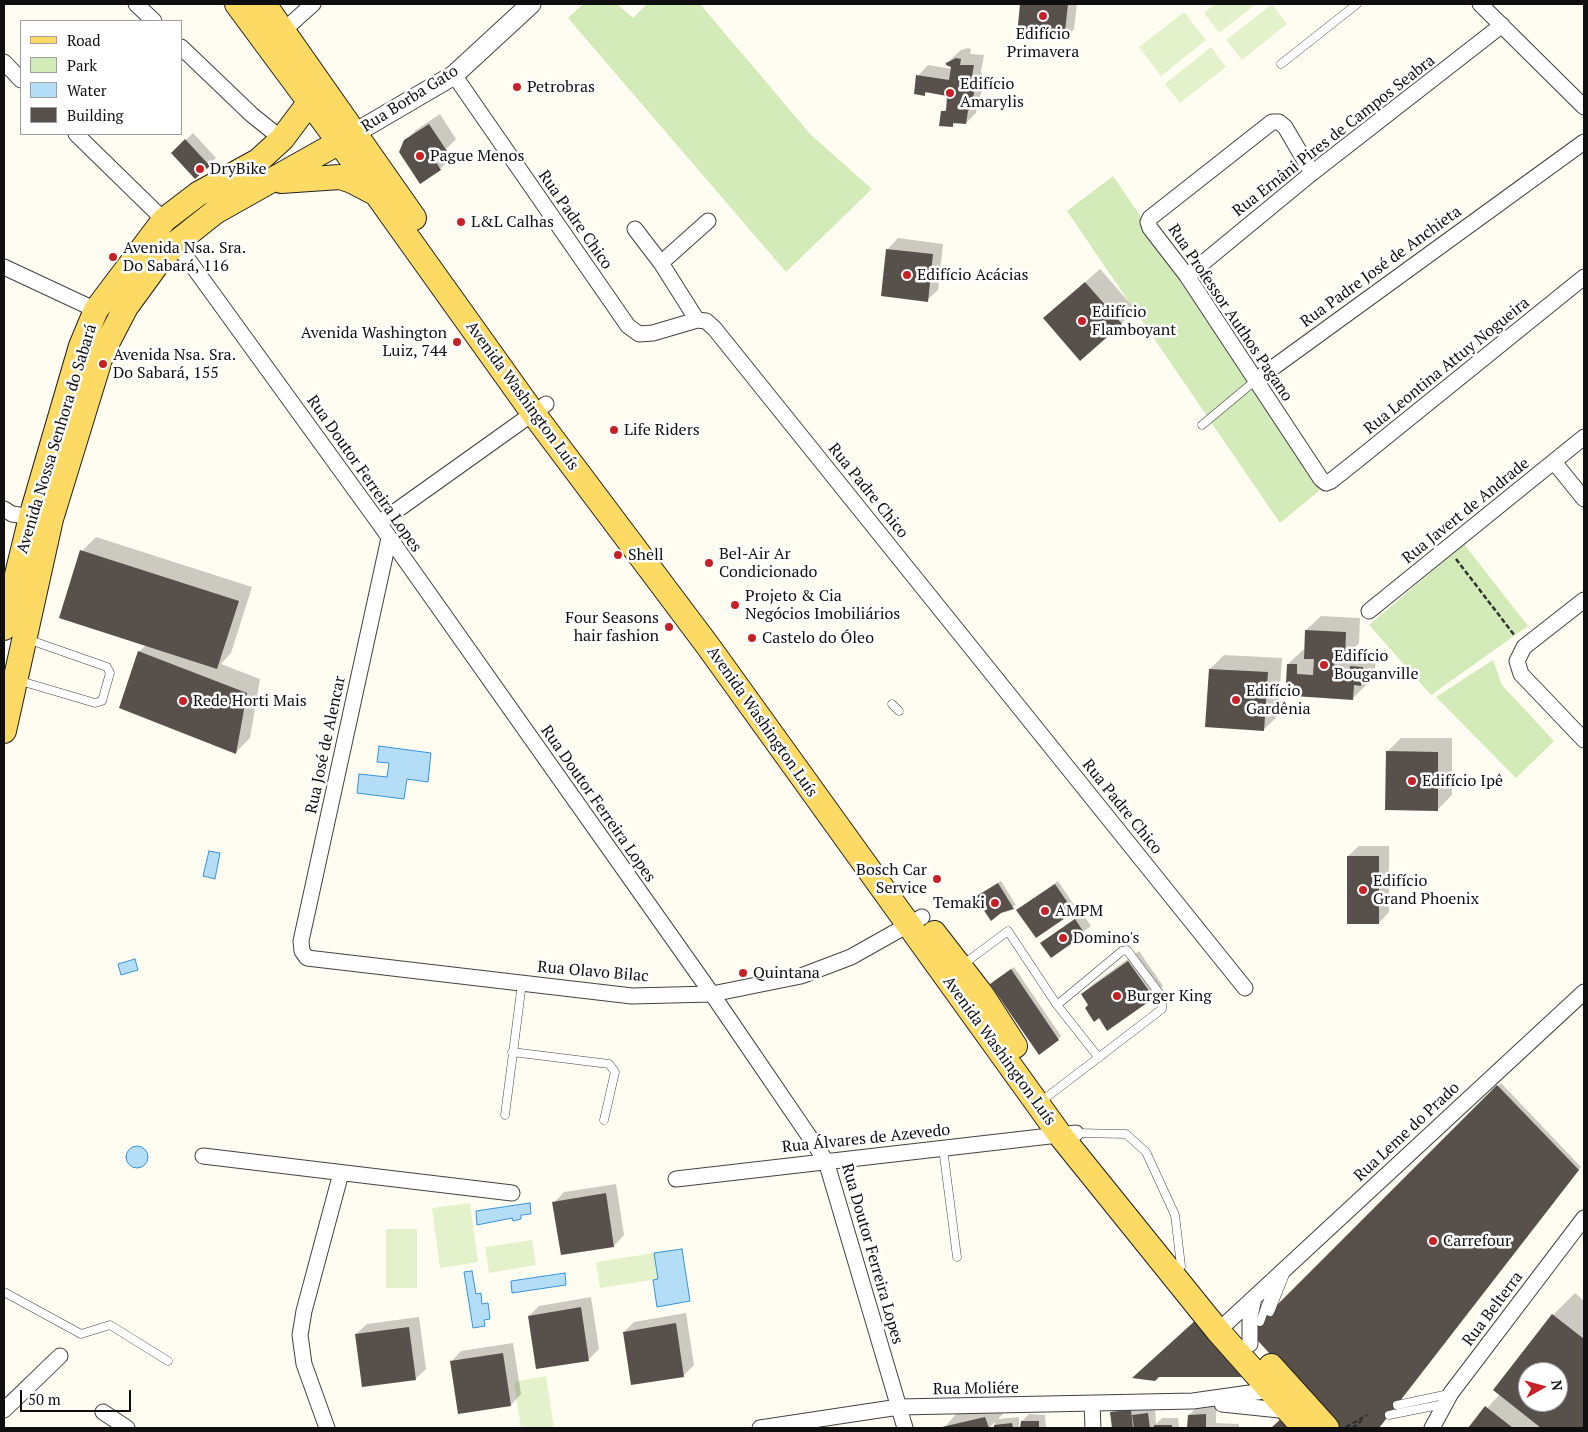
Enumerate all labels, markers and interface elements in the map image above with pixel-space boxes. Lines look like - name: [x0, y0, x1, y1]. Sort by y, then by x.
- marker: Edifício Primavera: [1037, 10, 1049, 22]
- legend: [20, 20, 182, 135]
- place label: Edifício Primavera: [1007, 24, 1079, 62]
- text: Road: [67, 30, 100, 50]
- street label: Rua Ernâni Pires de Campos Seabra: [1229, 51, 1439, 221]
- text: Park: [67, 55, 97, 75]
- street label: Rua Borba Gato: [358, 62, 462, 136]
- place label: Edifício Amarylis: [960, 74, 1024, 112]
- place label: Petrobras: [527, 77, 595, 97]
- text: Water: [67, 80, 106, 100]
- marker: Petrobras: [511, 81, 523, 93]
- marker: Edifício Amarylis: [944, 87, 956, 99]
- text: Building: [67, 105, 124, 125]
- place label: Pague Menos: [430, 146, 524, 166]
- marker: Pague Menos: [414, 150, 426, 162]
- place label: DryBike: [210, 159, 267, 179]
- marker: DryBike: [194, 163, 206, 175]
- street label: Rua Padre Chico: [534, 167, 616, 273]
- street label: Rua Padre José de Anchieta: [1297, 202, 1465, 332]
- place label: L&L Calhas: [471, 212, 554, 232]
- marker: L&L Calhas: [455, 216, 467, 228]
- street label: Rua Professor Authos Pagano: [1164, 221, 1296, 405]
- place label: Avenida Nsa. Sra. Do Sabará, 116: [123, 238, 246, 276]
- marker: Avenida Nsa. Sra. Do Sabará, 116: [107, 251, 119, 263]
- place label: Edifício Acácias: [917, 265, 1028, 285]
- marker: Edifício Acácias: [901, 269, 913, 281]
- street label: Rua Leontina Attuy Nogueira: [1360, 293, 1534, 439]
- place label: Edifício Flamboyant: [1092, 302, 1176, 340]
- marker: Edifício Flamboyant: [1076, 315, 1088, 327]
- street label: Avenida Washington Luís: [461, 318, 583, 474]
- street label: Avenida Nossa Senhora do Sabará: [13, 322, 101, 556]
- place label: Avenida Washington Luiz, 744: [301, 323, 447, 361]
- marker: Avenida Washington Luiz, 744: [451, 336, 463, 348]
- place label: Avenida Nsa. Sra. Do Sabará, 155: [113, 345, 236, 383]
- marker: Avenida Nsa. Sra. Do Sabará, 155: [97, 358, 109, 370]
- street label: Rua Doutor Ferreira Lopes: [302, 392, 426, 556]
- place label: Life Riders: [624, 420, 700, 440]
- marker: Life Riders: [608, 424, 620, 436]
- street label: Rua Padre Chico: [824, 440, 912, 542]
- street label: Rua Javert de Andrade: [1399, 454, 1533, 568]
- place label: Bel-Air Ar Condicionado: [719, 544, 817, 582]
- place label: Shell: [628, 545, 664, 565]
- marker: Shell: [612, 549, 624, 561]
- marker: Bel-Air Ar Condicionado: [703, 557, 715, 569]
- place label: Projeto & Cia Negócios Imobiliários: [745, 586, 900, 624]
- marker: Projeto & Cia Negócios Imobiliários: [729, 599, 741, 611]
- place label: Four Seasons hair fashion: [565, 608, 659, 646]
- marker: Four Seasons hair fashion: [663, 621, 675, 633]
- place label: Castelo do Óleo: [762, 628, 874, 648]
- marker: Castelo do Óleo: [746, 632, 758, 644]
- street label: Avenida Washington Luís: [703, 643, 821, 801]
- place label: Edifício Bouganville: [1334, 646, 1418, 684]
- marker: Edifício Bouganville: [1318, 659, 1330, 671]
- street label: Rua José de Alencar: [302, 674, 350, 816]
- place label: Edifício Gardênia: [1246, 681, 1311, 719]
- place label: Rede Horti Mais: [193, 691, 307, 711]
- marker: Edifício Gardênia: [1230, 694, 1242, 706]
- marker: Rede Horti Mais: [177, 695, 189, 707]
- street label: Rua Doutor Ferreira Lopes: [536, 722, 660, 886]
- street label: Rua Padre Chico: [1078, 756, 1166, 858]
- place label: Edifício Ipê: [1422, 771, 1503, 791]
- marker: Edifício Ipê: [1406, 775, 1418, 787]
- place label: Bosch Car Service: [856, 860, 927, 898]
- place label: Edifício Grand Phoenix: [1373, 871, 1479, 909]
- marker: Bosch Car Service: [931, 873, 943, 885]
- marker: Edifício Grand Phoenix: [1357, 884, 1369, 896]
- place label: Temaki: [933, 893, 985, 913]
- marker: Temaki: [989, 897, 1001, 909]
- place label: AMPM: [1055, 901, 1103, 921]
- marker: AMPM: [1039, 905, 1051, 917]
- place label: Domino's: [1073, 928, 1140, 948]
- marker: Domino's: [1057, 932, 1069, 944]
- street label: Rua Olavo Bilac: [537, 958, 649, 986]
- place label: Quintana: [753, 963, 820, 983]
- marker: Quintana: [737, 967, 749, 979]
- street label: Avenida Washington Luís: [938, 973, 1060, 1129]
- place label: Burger King: [1127, 986, 1212, 1006]
- marker: Burger King: [1111, 990, 1123, 1002]
- street label: Rua Leme do Prado: [1350, 1078, 1464, 1186]
- street label: Rua Álvares de Azevedo: [781, 1121, 951, 1157]
- street label: Rua Doutor Ferreira Lopes: [837, 1161, 907, 1347]
- place label: Carrefour: [1443, 1231, 1511, 1251]
- marker: Carrefour: [1427, 1235, 1439, 1247]
- street label: Rua Belterra: [1459, 1268, 1527, 1350]
- north arrow: [1518, 1362, 1568, 1412]
- street label: Rua Moliére: [933, 1379, 1019, 1399]
- text: N: [1547, 1379, 1567, 1392]
- scale bar: [22, 1380, 134, 1412]
- text: 50 m: [28, 1389, 61, 1409]

